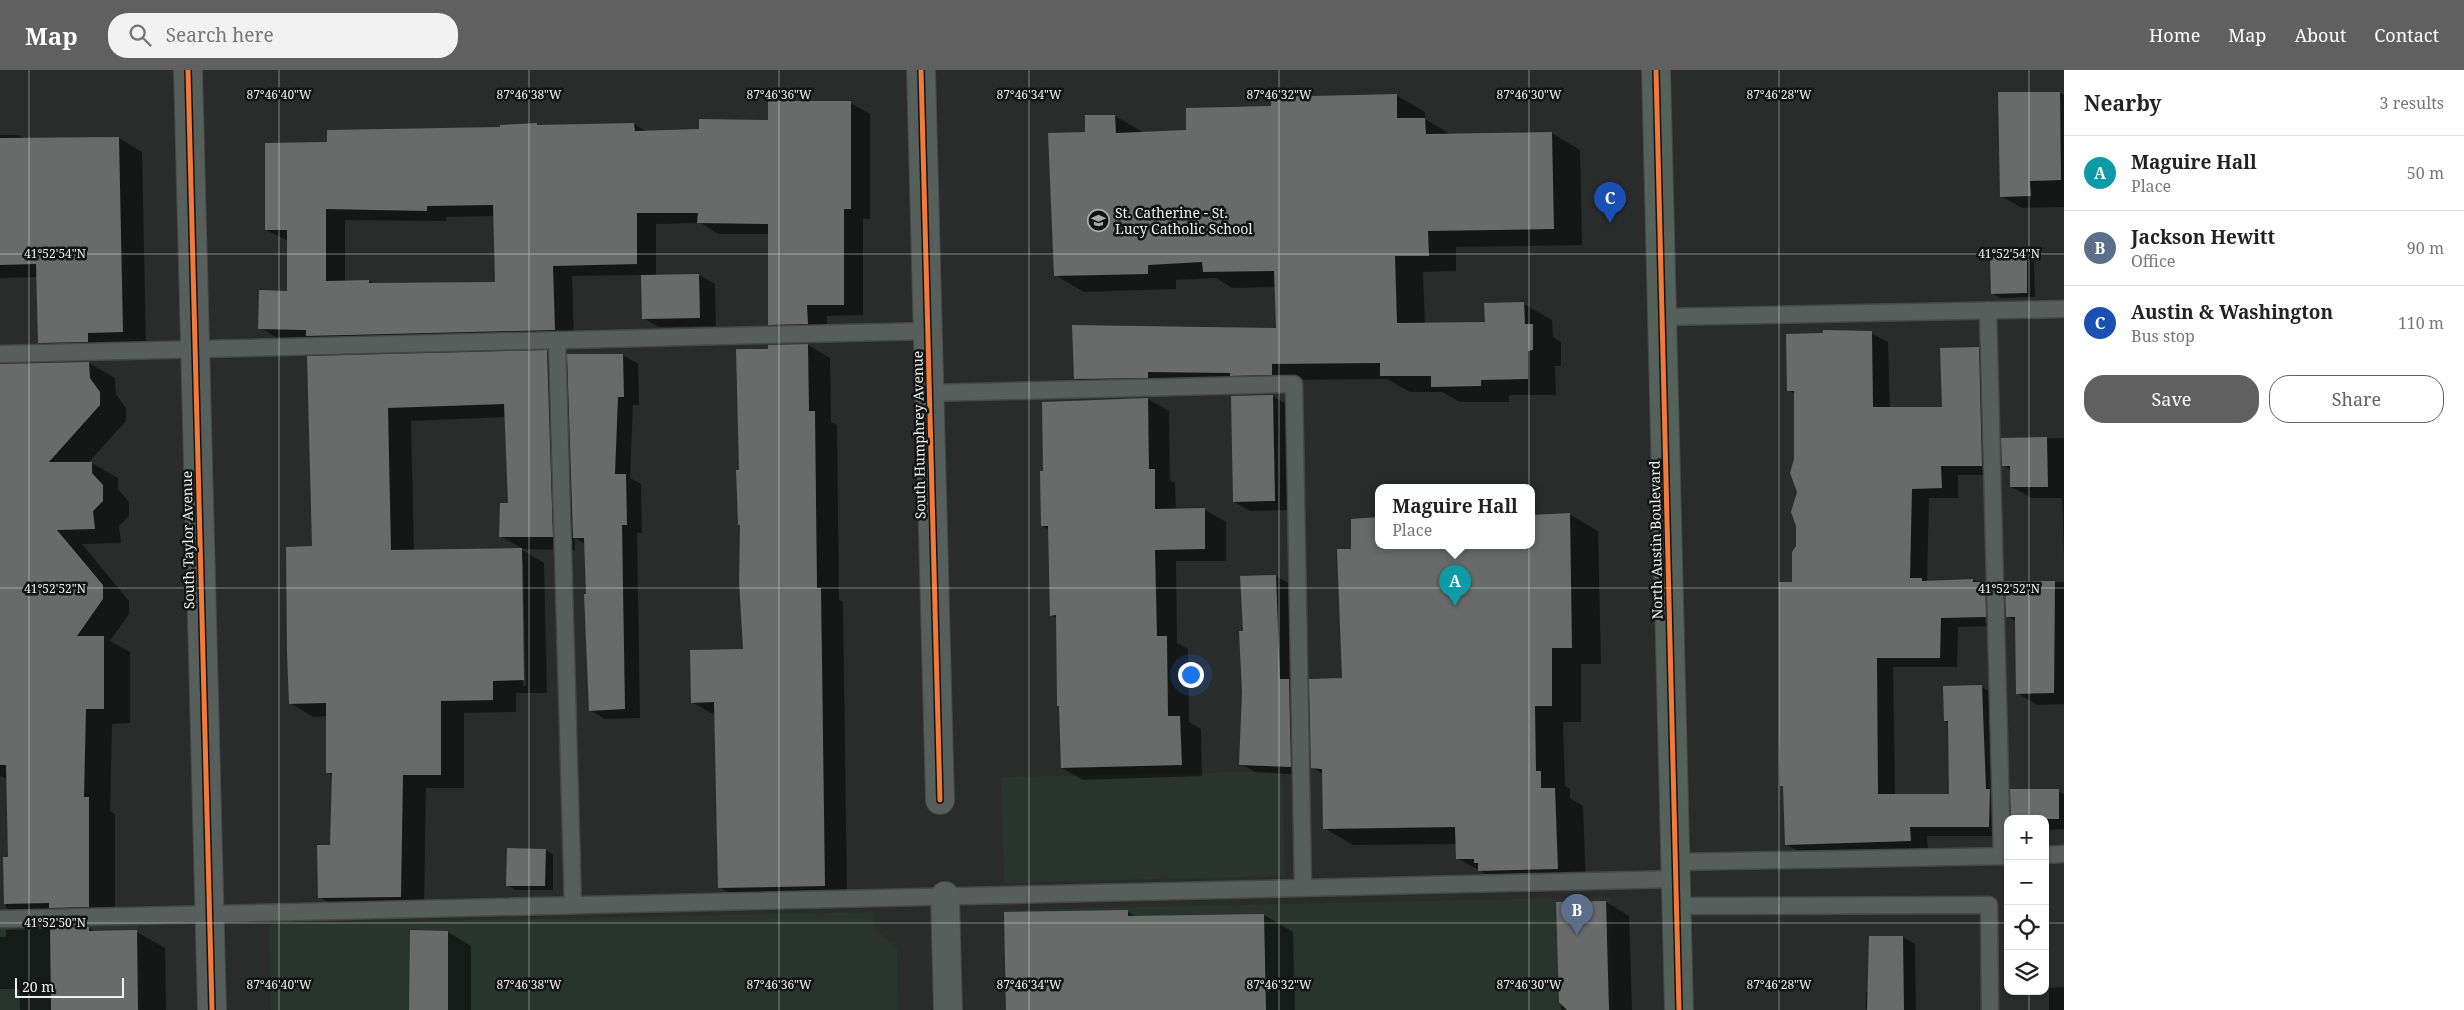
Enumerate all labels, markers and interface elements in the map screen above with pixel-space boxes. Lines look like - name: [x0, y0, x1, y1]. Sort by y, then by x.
- search box: [108, 13, 458, 58]
- text: Map: [25, 19, 78, 52]
- icon: search: [126, 21, 154, 49]
- text: Search here: [166, 22, 274, 48]
- text: Home: [2149, 23, 2200, 47]
- text: Map: [2228, 23, 2266, 47]
- text: About: [2294, 23, 2346, 47]
- text: Contact: [2374, 23, 2439, 47]
- text: 87°46'40"W: [246, 86, 312, 103]
- text: 87°46'38"W: [496, 86, 562, 103]
- text: 87°46'36"W: [746, 86, 812, 103]
- text: 87°46'34"W: [996, 86, 1062, 103]
- text: 87°46'32"W: [1246, 86, 1312, 103]
- text: 87°46'30"W: [1496, 86, 1562, 103]
- text: 87°46'28"W: [1746, 86, 1812, 103]
- text: Nearby: [2084, 89, 2162, 117]
- text: 3 results: [2380, 92, 2444, 114]
- text: Maguire Hall: [2131, 149, 2257, 175]
- text: A: [2094, 162, 2106, 184]
- text: 50 m: [2407, 162, 2444, 184]
- text: Place: [2131, 175, 2171, 197]
- pin: C: [1594, 182, 1626, 223]
- place label: St. Catherine - St. Lucy Catholic School: [1115, 203, 1253, 238]
- school or university icon: St. Catherine - St. Lucy Catholic School: [1087, 209, 1111, 233]
- text: Jackson Hewitt: [2131, 224, 2275, 250]
- text: B: [2095, 237, 2105, 259]
- text: 90 m: [2407, 237, 2444, 259]
- text: 41°52'54"N: [24, 245, 86, 262]
- text: 41°52'54"N: [1978, 245, 2040, 262]
- text: Office: [2131, 250, 2175, 272]
- text: Austin & Washington: [2131, 299, 2333, 325]
- text: C: [2095, 312, 2105, 334]
- text: 110 m: [2398, 312, 2444, 334]
- text: Bus stop: [2131, 325, 2195, 347]
- street label: South Humphrey Avenue: [908, 351, 929, 519]
- button: Save: [2084, 375, 2259, 423]
- button: Share: [2269, 375, 2444, 423]
- street label: North Austin Boulevard: [1645, 460, 1666, 620]
- street label: South Taylor Avenue: [177, 471, 198, 609]
- popup: [1375, 484, 1535, 549]
- text: Maguire Hall: [1392, 493, 1518, 519]
- text: Place: [1392, 519, 1432, 541]
- pin: A: [1439, 565, 1471, 606]
- text: 41°52'52"N: [24, 580, 86, 597]
- text: 41°52'52"N: [1978, 580, 2040, 597]
- your location: [1178, 662, 1204, 688]
- map controls: [2004, 815, 2049, 995]
- button: +: [2004, 815, 2049, 860]
- button: −: [2004, 860, 2049, 905]
- pin: B: [1561, 894, 1593, 935]
- button: locate: [2004, 905, 2049, 950]
- text: 41°52'50"N: [24, 914, 86, 931]
- button: layers: [2004, 950, 2049, 995]
- scale bar: [15, 975, 124, 998]
- text: 87°46'40"W: [246, 976, 312, 993]
- text: 87°46'38"W: [496, 976, 562, 993]
- text: 87°46'36"W: [746, 976, 812, 993]
- text: 87°46'34"W: [996, 976, 1062, 993]
- text: 87°46'32"W: [1246, 976, 1312, 993]
- text: 87°46'30"W: [1496, 976, 1562, 993]
- text: 87°46'28"W: [1746, 976, 1812, 993]
- text: 20 m: [22, 977, 55, 996]

